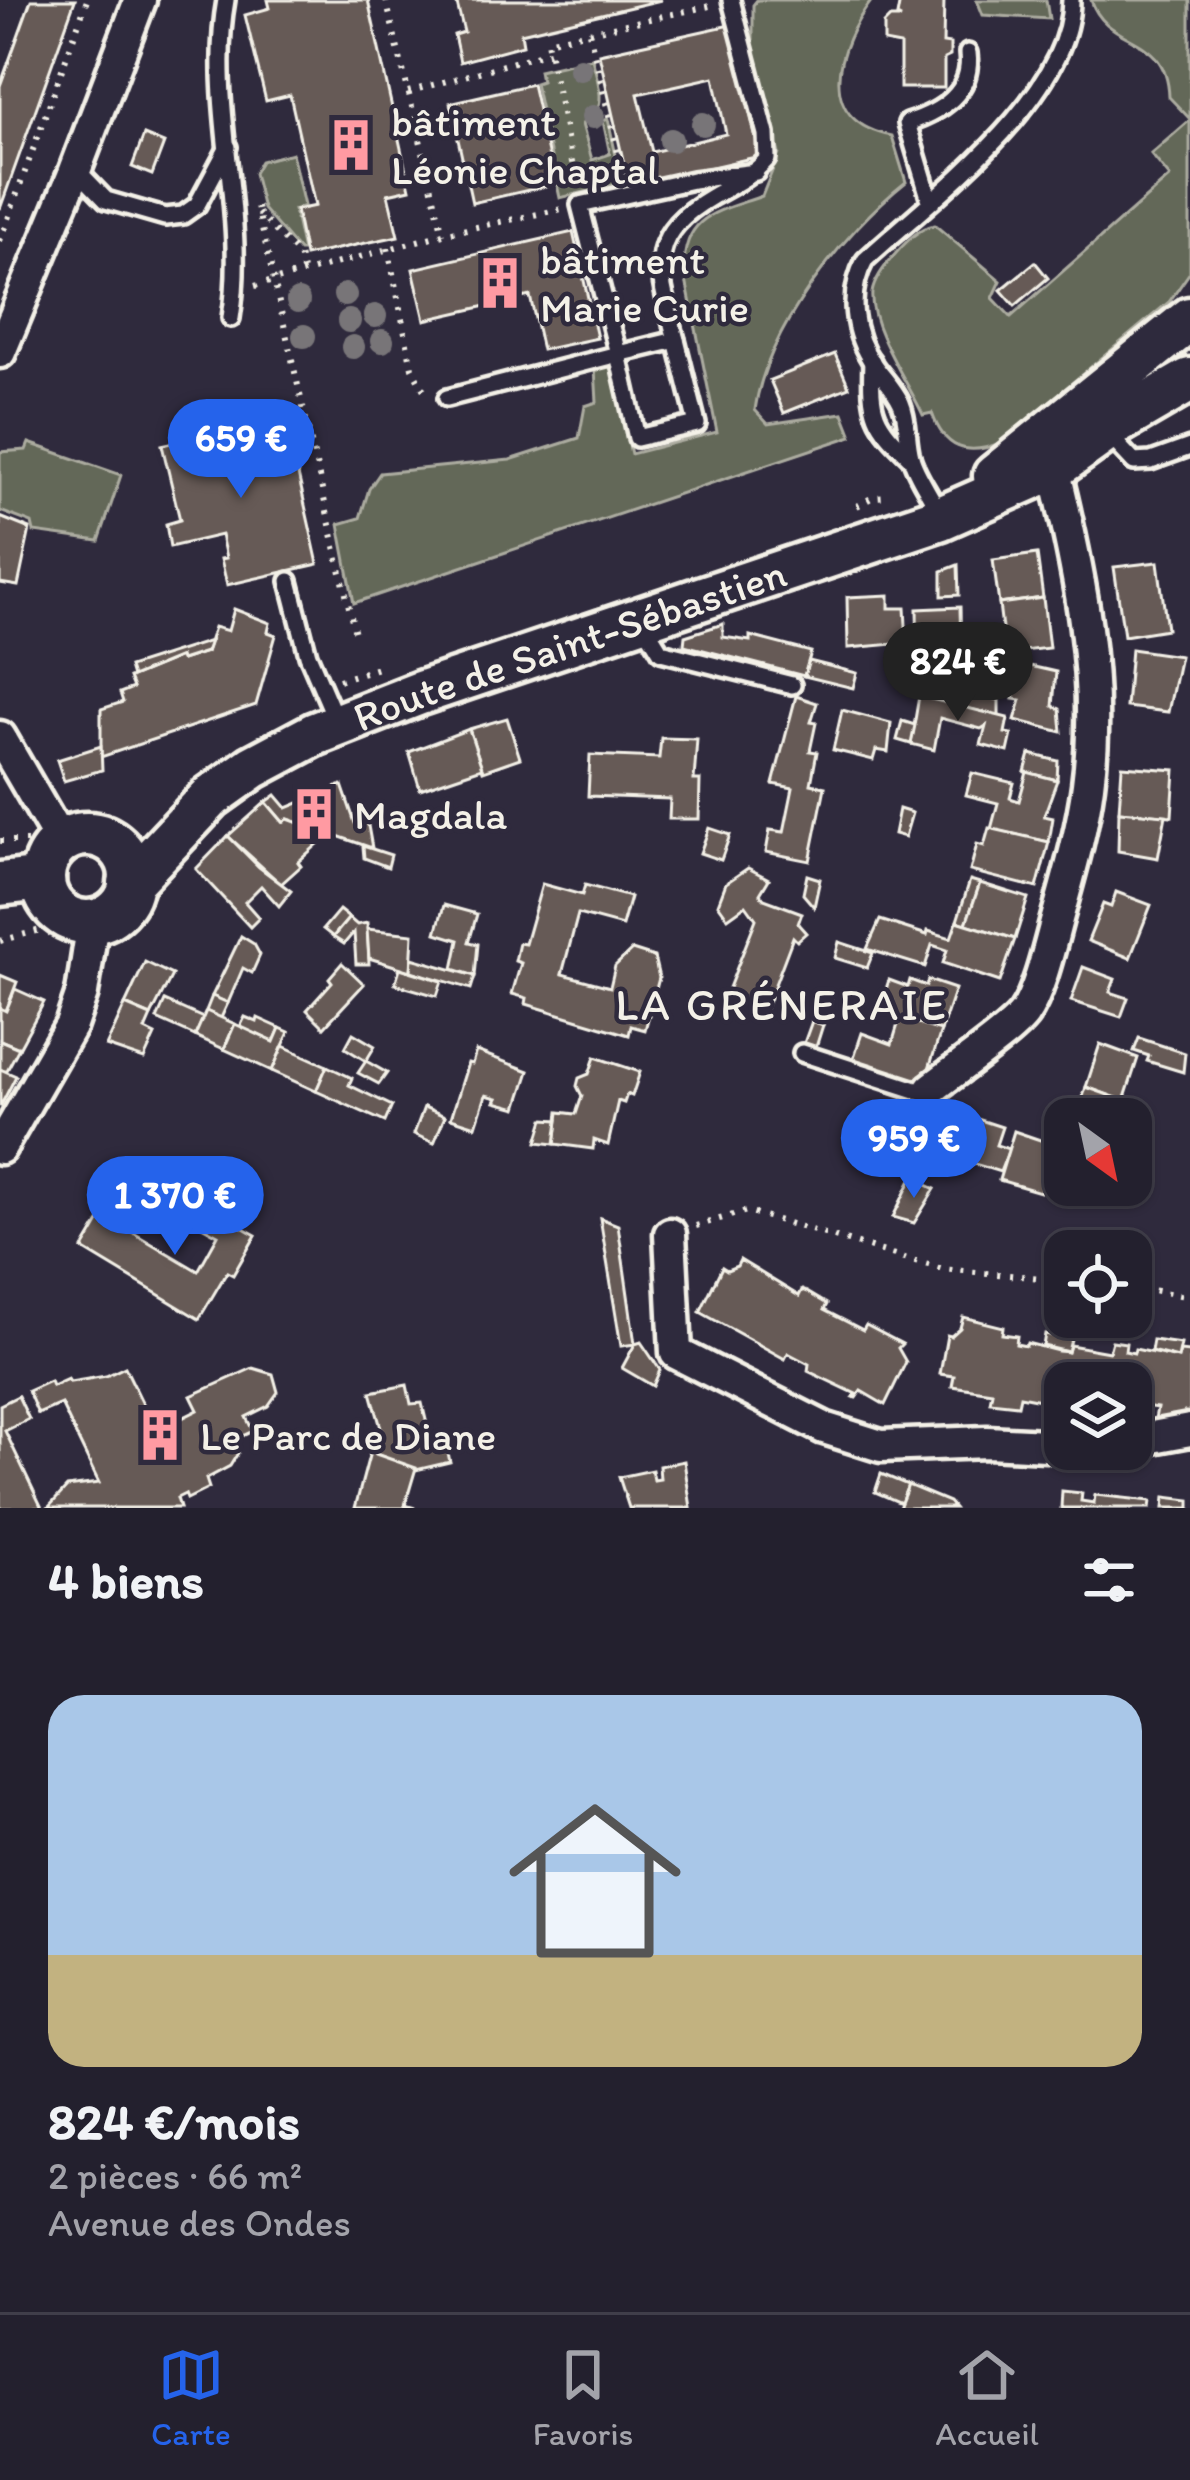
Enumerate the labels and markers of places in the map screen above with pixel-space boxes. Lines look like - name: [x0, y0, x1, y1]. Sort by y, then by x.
- place label: bâtiment Léonie Chaptal: [391, 96, 659, 195]
- building icon: bâtiment Léonie Chaptal: [322, 116, 380, 174]
- place label: bâtiment Marie Curie: [540, 234, 749, 333]
- building icon: bâtiment Marie Curie: [471, 254, 529, 312]
- pin: 659 €: [157, 399, 325, 501]
- pin: 824 €: [874, 622, 1042, 724]
- building icon: Magdala: [285, 785, 343, 843]
- place label: Magdala: [354, 789, 507, 840]
- pin: 959 €: [830, 1099, 998, 1201]
- pin: 1 370 €: [64, 1156, 286, 1258]
- building icon: Le Parc de Diane: [131, 1406, 189, 1464]
- place label: Le Parc de Diane: [200, 1410, 496, 1461]

